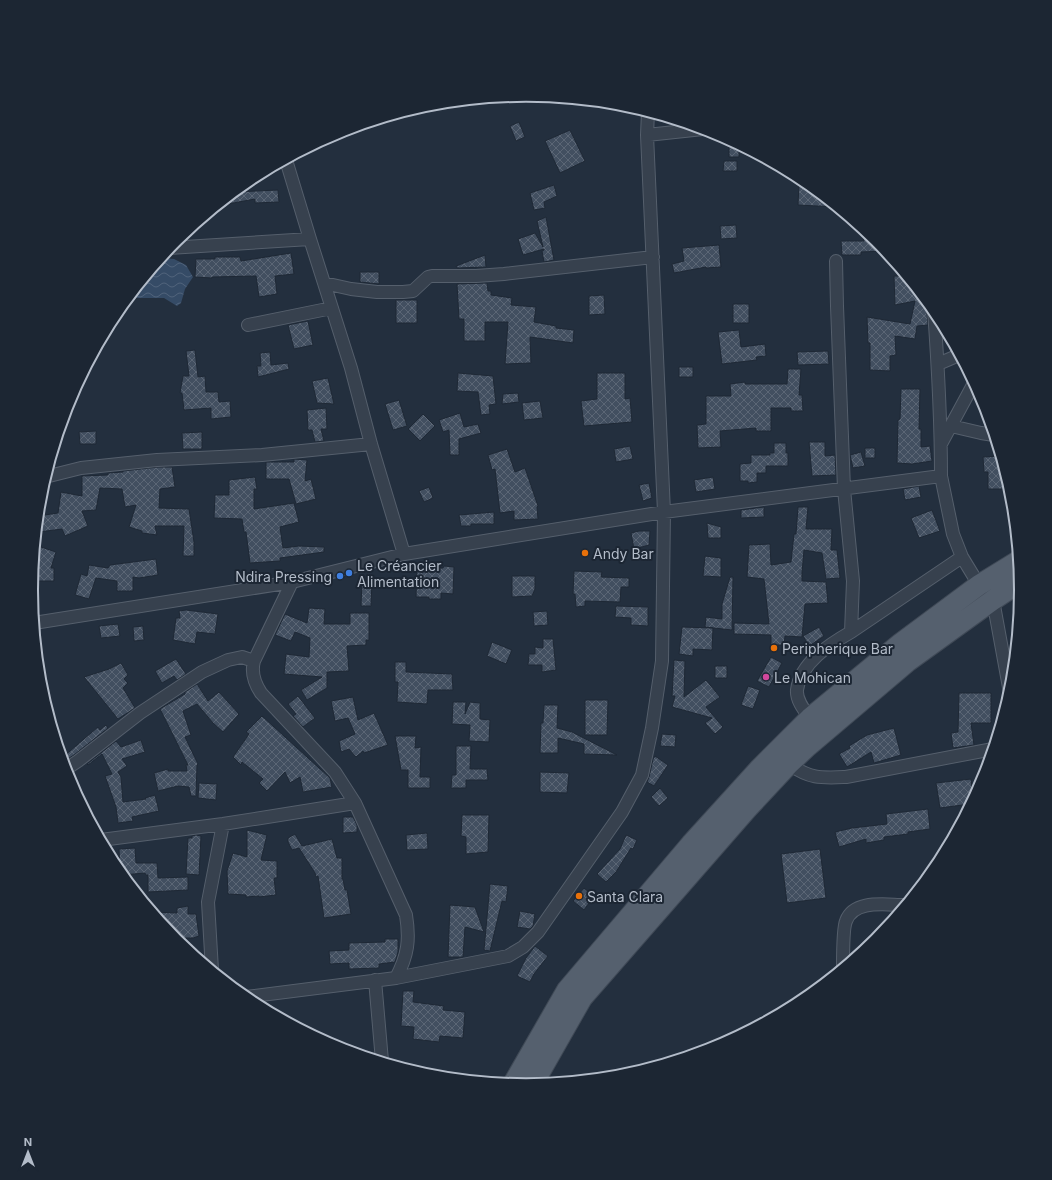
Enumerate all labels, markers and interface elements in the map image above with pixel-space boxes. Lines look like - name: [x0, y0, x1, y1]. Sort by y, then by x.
- place label: Andy Bar: [593, 545, 654, 562]
- marker: Andy Bar: [580, 548, 590, 558]
- place label: Le Créancier Alimentation: [357, 557, 442, 590]
- place label: Ndira Pressing: [235, 568, 332, 585]
- marker: Le Créancier Alimentation: [344, 568, 354, 578]
- marker: Ndira Pressing: [335, 571, 345, 581]
- place label: Peripherique Bar: [782, 640, 893, 657]
- marker: Peripherique Bar: [769, 643, 779, 653]
- place label: Le Mohican: [774, 669, 851, 686]
- marker: Le Mohican: [761, 672, 771, 682]
- place label: Santa Clara: [587, 888, 663, 905]
- marker: Santa Clara: [574, 891, 584, 901]
- north arrow: [8, 1132, 48, 1172]
- text: N: [24, 1135, 32, 1149]

